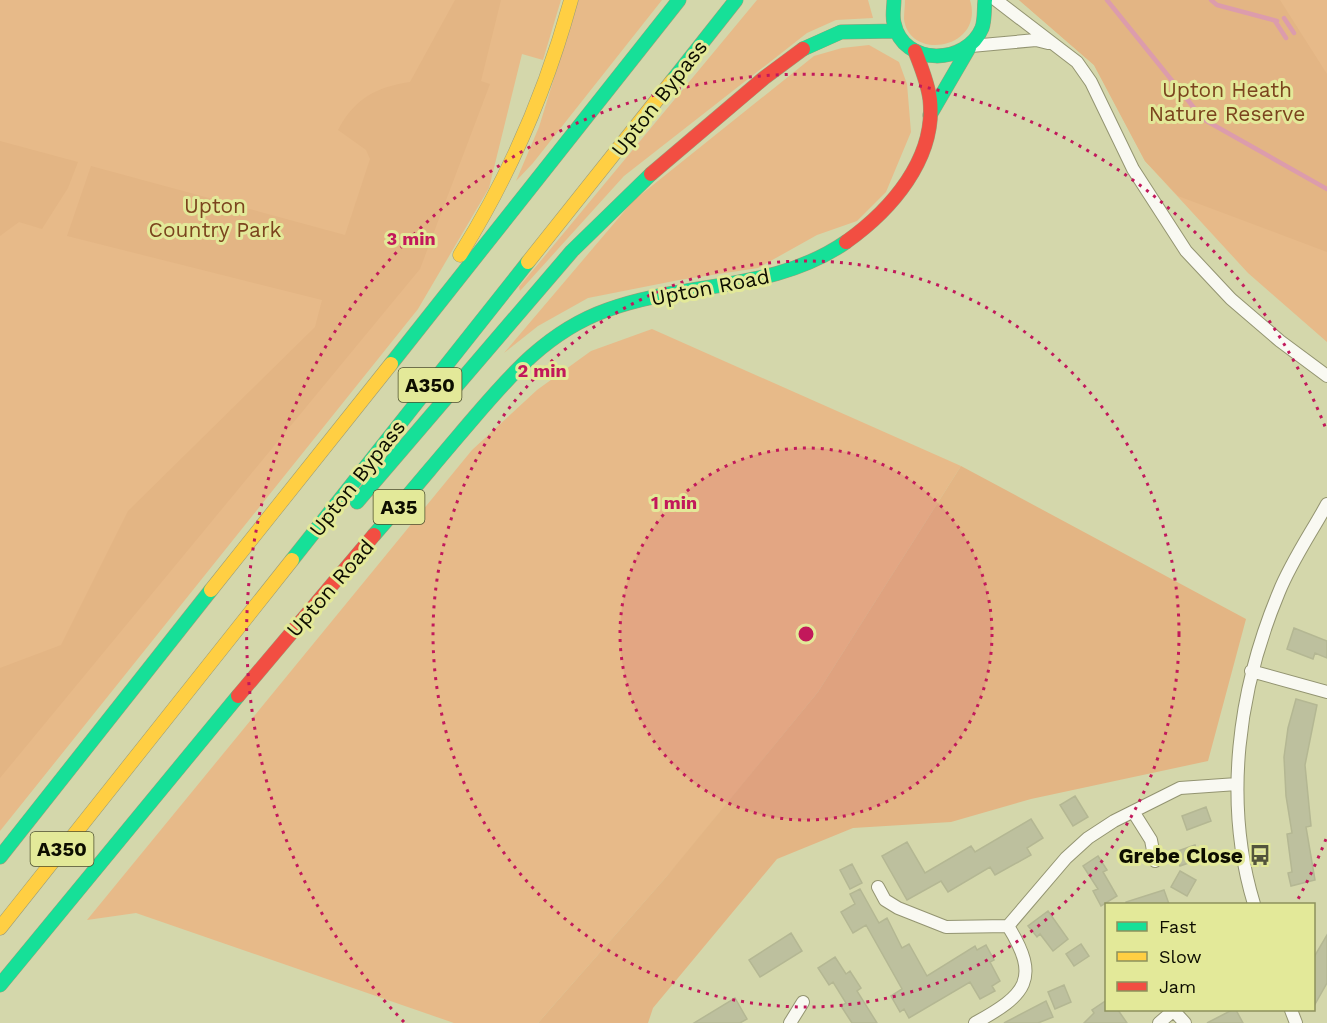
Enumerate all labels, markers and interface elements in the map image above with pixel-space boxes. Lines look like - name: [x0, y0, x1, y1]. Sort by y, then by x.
- street label: Upton Bypass: [606, 35, 712, 161]
- park label: Upton Heath Nature Reserve: [1149, 77, 1305, 126]
- park label: Upton Country Park: [149, 193, 282, 242]
- text: 3 min: [386, 228, 436, 249]
- street label: Upton Road: [648, 263, 772, 311]
- text: 2 min: [517, 360, 567, 381]
- road number: A350: [398, 368, 462, 402]
- street label: Upton Bypass: [304, 415, 410, 541]
- road number: A35: [374, 490, 424, 524]
- text: 1 min: [651, 492, 697, 513]
- street label: Upton Road: [281, 534, 379, 642]
- centre of rings: [796, 624, 816, 644]
- road number: A350: [31, 832, 94, 866]
- place label: Grebe Close: [1118, 843, 1243, 868]
- bus stop icon: Grebe Close: [1248, 843, 1272, 867]
- legend: [1105, 903, 1315, 1011]
- text: Fast: [1159, 916, 1197, 937]
- text: Slow: [1159, 946, 1202, 967]
- text: Jam: [1159, 976, 1196, 997]

